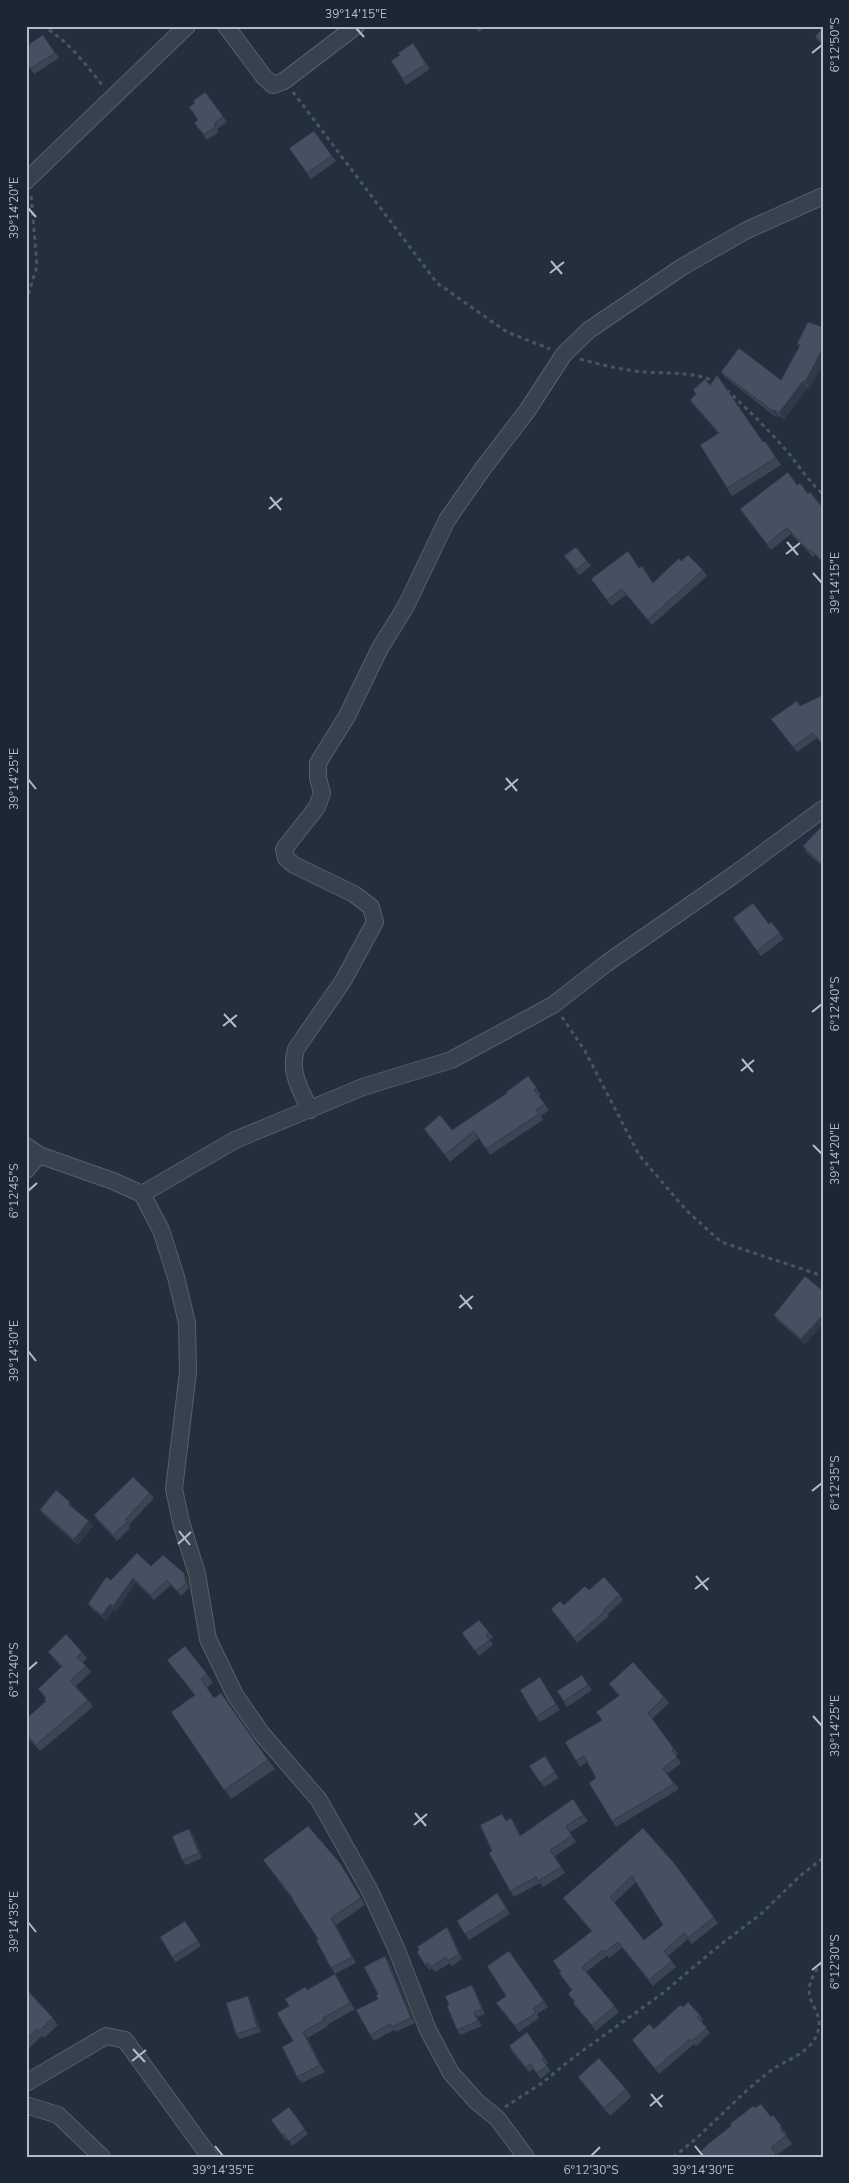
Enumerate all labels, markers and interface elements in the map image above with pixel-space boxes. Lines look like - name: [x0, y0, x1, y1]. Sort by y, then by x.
- text: 39°14'15"E: [325, 6, 387, 22]
- text: 6°12'50"S: [827, 17, 843, 73]
- text: 39°14'20"E: [6, 177, 22, 239]
- text: 39°14'15"E: [827, 552, 843, 614]
- text: 39°14'25"E: [6, 748, 22, 810]
- text: 6°12'40"S: [827, 976, 843, 1032]
- text: 39°14'20"E: [827, 1123, 843, 1185]
- text: 6°12'45"S: [6, 1163, 22, 1219]
- text: 39°14'30"E: [6, 1320, 22, 1382]
- text: 6°12'35"S: [827, 1455, 843, 1511]
- text: 6°12'40"S: [6, 1642, 22, 1698]
- text: 39°14'25"E: [827, 1695, 843, 1757]
- text: 39°14'35"E: [6, 1891, 22, 1953]
- text: 6°12'30"S: [827, 1934, 843, 1990]
- text: 39°14'35"E: [192, 2162, 254, 2178]
- text: 6°12'30"S: [563, 2162, 619, 2178]
- text: 39°14'30"E: [672, 2162, 734, 2178]

